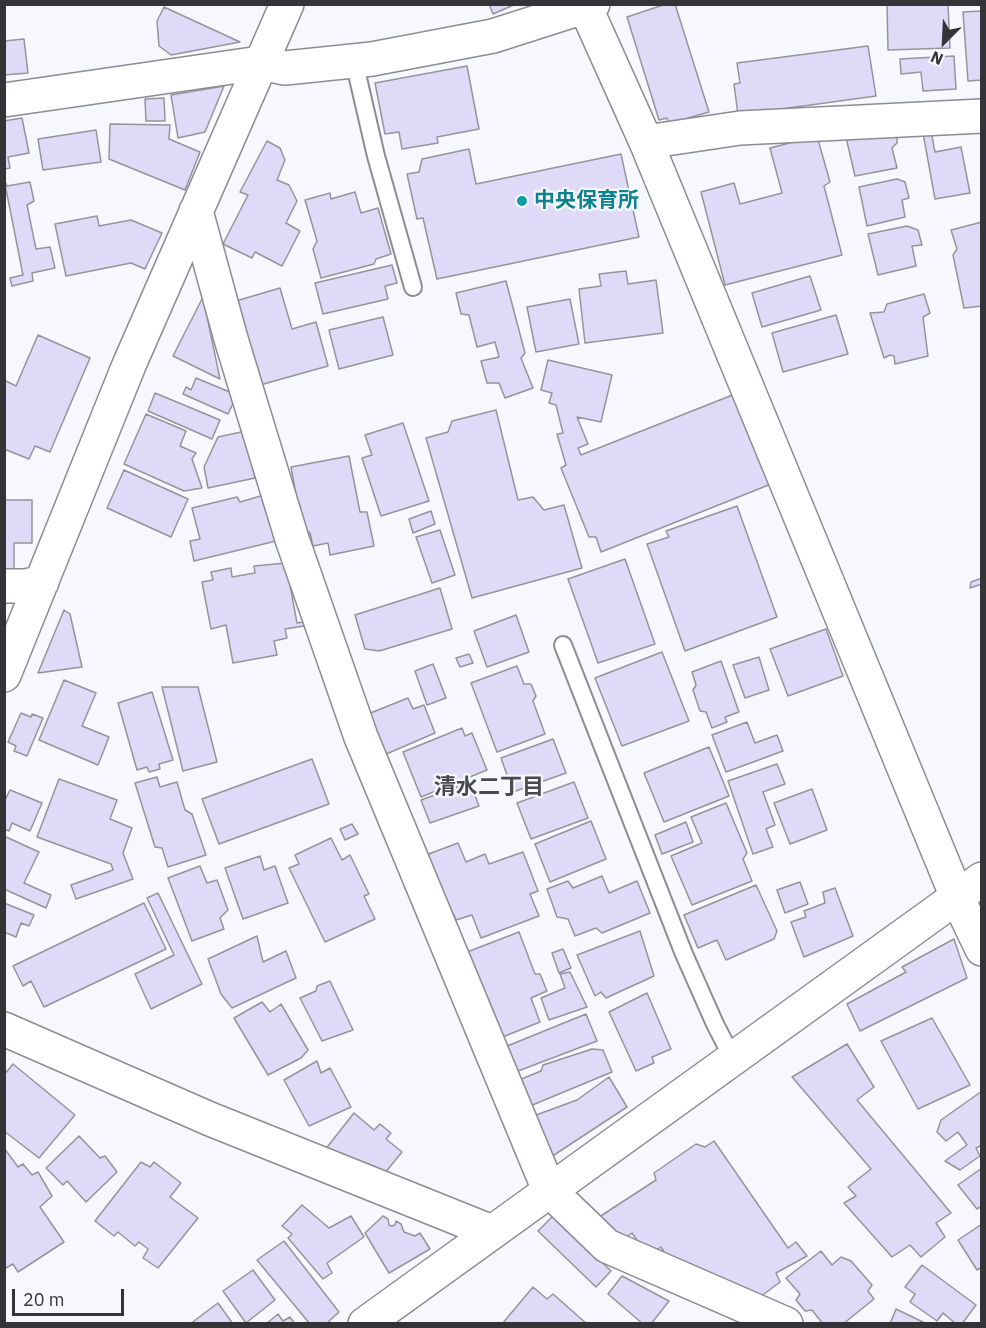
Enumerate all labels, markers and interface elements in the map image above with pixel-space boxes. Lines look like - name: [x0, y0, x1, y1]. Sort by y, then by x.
- north arrow: [914, 12, 974, 72]
- text: N: [927, 47, 946, 70]
- place label: 中央保育所: [534, 188, 639, 214]
- marker: 中央保育所: [515, 194, 529, 208]
- district label: 清水二丁目: [434, 775, 544, 801]
- scale bar: [15, 1277, 128, 1315]
- text: 20 m: [23, 1288, 65, 1311]

